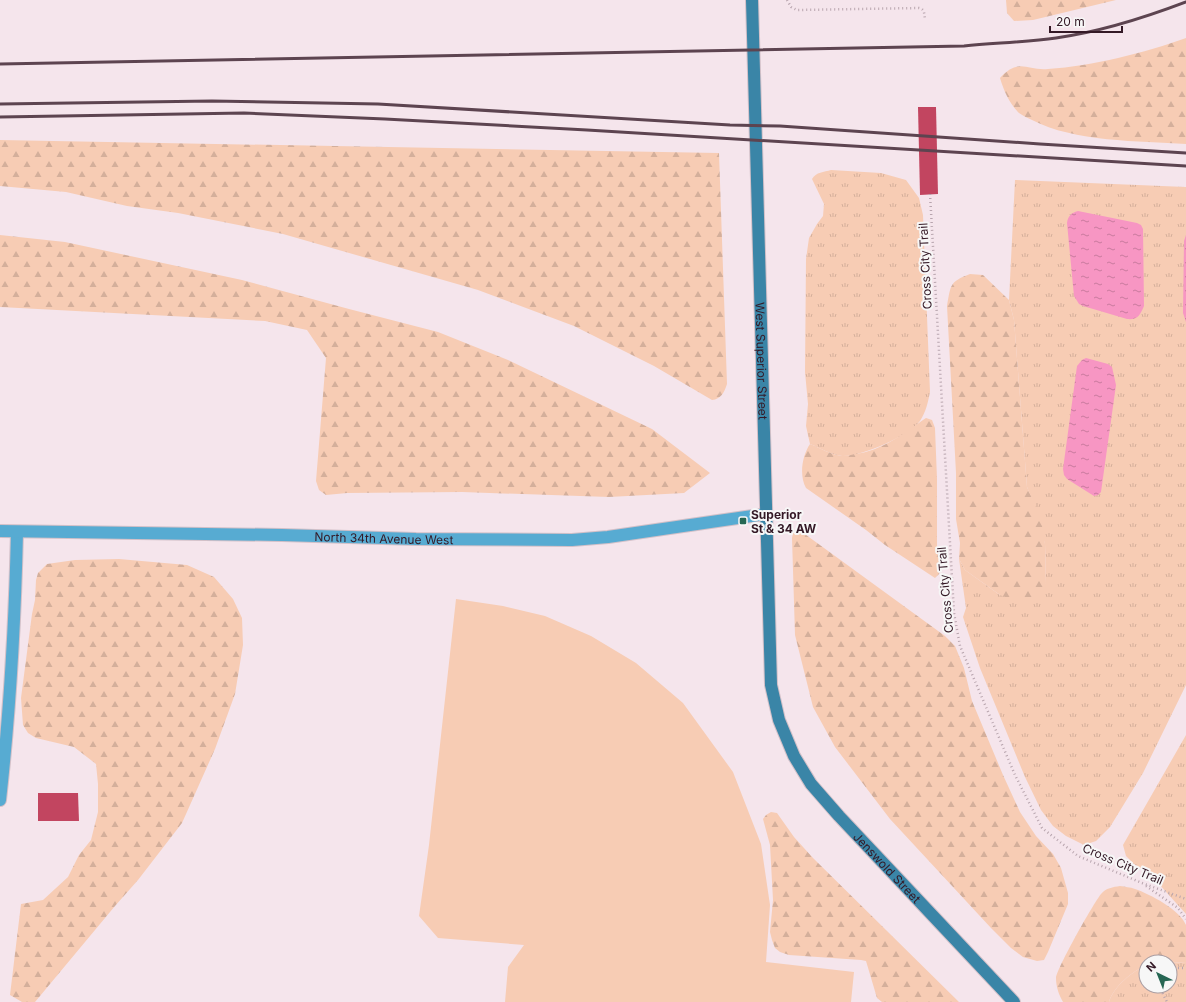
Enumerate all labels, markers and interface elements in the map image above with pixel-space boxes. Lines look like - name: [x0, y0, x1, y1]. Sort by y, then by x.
- scale bar: [1050, 8, 1122, 34]
- text: 20 m: [1056, 14, 1085, 29]
- street label: Cross City Trail: [915, 222, 935, 310]
- street label: West Superior Street: [753, 302, 771, 420]
- place label: Superior St & 34 AW: [751, 507, 817, 536]
- marker: Superior St & 34 AW: [738, 516, 748, 526]
- street label: North 34th Avenue West: [314, 528, 454, 547]
- street label: Cross City Trail: [934, 546, 956, 634]
- street label: Jenswold Street: [850, 829, 924, 906]
- street label: Cross City Trail: [1080, 840, 1166, 888]
- north arrow: [1138, 954, 1178, 994]
- text: N: [1143, 959, 1159, 975]

